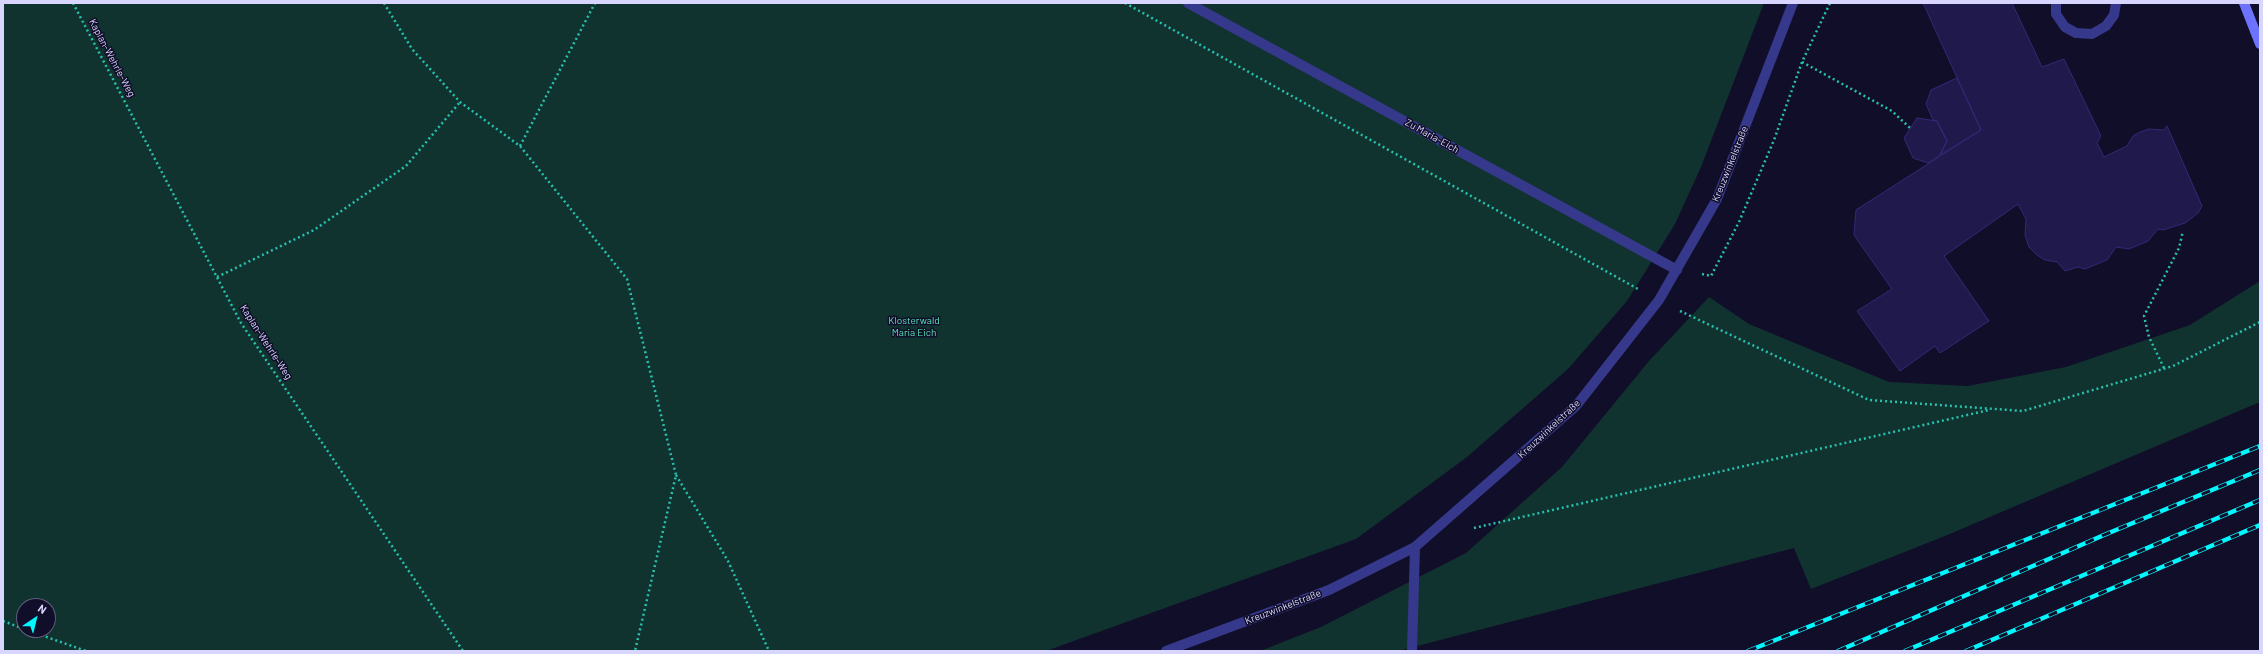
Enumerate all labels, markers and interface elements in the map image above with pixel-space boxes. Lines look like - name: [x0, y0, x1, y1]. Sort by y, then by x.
- street label: Kaplan-Wehrle-Weg: [86, 17, 138, 99]
- street label: Zu Maria-Eich: [1403, 116, 1461, 156]
- street label: Kreuzwinkelstraße: [1709, 124, 1751, 204]
- street label: Kaplan-Wehrle-Weg: [237, 302, 295, 382]
- park label: Klosterwald Maria Eich: [888, 315, 940, 338]
- street label: Kreuzwinkelstraße: [1515, 397, 1583, 461]
- street label: Kreuzwinkelstraße: [1243, 587, 1323, 627]
- north arrow: [16, 598, 56, 638]
- text: N: [36, 601, 49, 616]

